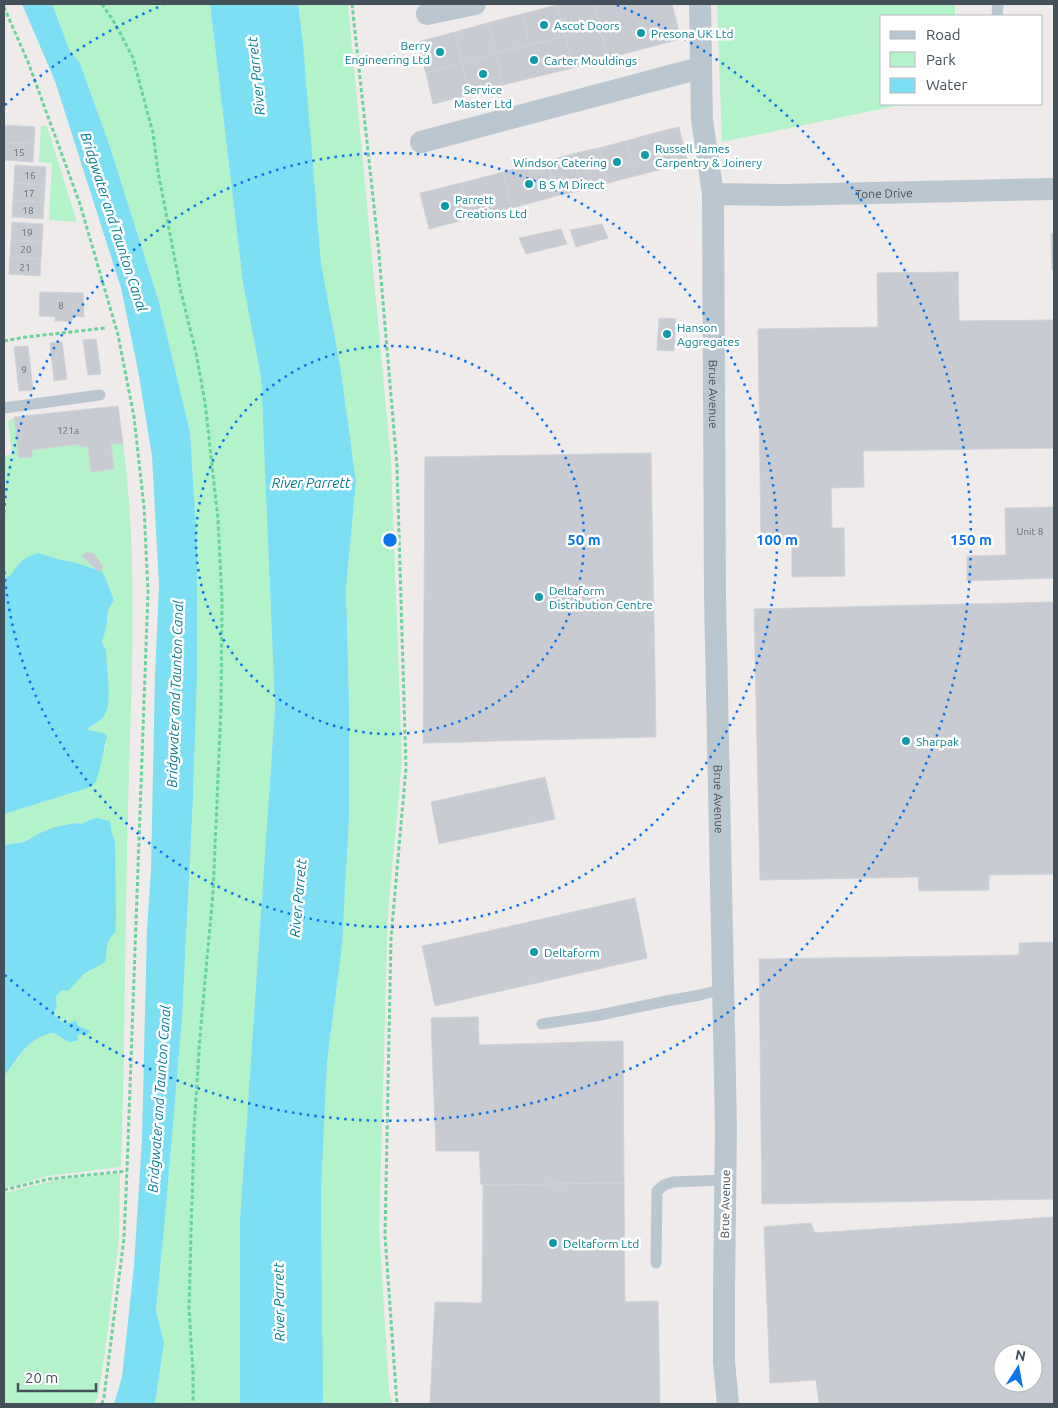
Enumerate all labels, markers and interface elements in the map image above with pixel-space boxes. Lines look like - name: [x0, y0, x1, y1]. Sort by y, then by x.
- legend: [880, 15, 1043, 105]
- marker: Ascot Doors: [538, 19, 550, 31]
- place label: Ascot Doors: [554, 19, 619, 32]
- text: Road: [926, 26, 961, 43]
- marker: Presona UK Ltd: [635, 27, 647, 39]
- place label: Presona UK Ltd: [651, 27, 733, 40]
- water label: River Parrett: [244, 35, 268, 116]
- place label: Berry Engineering Ltd: [345, 39, 430, 66]
- marker: Berry Engineering Ltd: [434, 46, 446, 58]
- text: Park: [926, 51, 956, 68]
- marker: Carter Mouldings: [528, 54, 540, 66]
- place label: Carter Mouldings: [544, 54, 637, 67]
- marker: Service Master Ltd: [477, 68, 489, 80]
- text: Water: [926, 76, 967, 93]
- place label: Service Master Ltd: [454, 83, 512, 110]
- water label: Bridgwater and Taunton Canal: [77, 130, 151, 314]
- place label: Russell James Carpentry & Joinery: [655, 142, 762, 169]
- house number: 15: [13, 147, 25, 158]
- marker: Russell James Carpentry & Joinery: [639, 149, 651, 161]
- place label: Windsor Catering: [513, 156, 607, 169]
- marker: Windsor Catering: [611, 156, 623, 168]
- house number: 16: [24, 170, 36, 181]
- marker: B S M Direct: [523, 178, 535, 190]
- place label: B S M Direct: [539, 178, 605, 191]
- street label: Tone Drive: [855, 186, 913, 200]
- house number: 17: [23, 188, 35, 199]
- place label: Parrett Creations Ltd: [455, 193, 527, 220]
- marker: Parrett Creations Ltd: [439, 200, 451, 212]
- house number: 18: [22, 205, 34, 216]
- house number: 19: [21, 227, 33, 238]
- house number: 20: [20, 244, 32, 255]
- house number: 21: [19, 262, 31, 273]
- house number: 8: [58, 300, 64, 311]
- place label: Hanson Aggregates: [677, 321, 739, 348]
- marker: Hanson Aggregates: [661, 328, 673, 340]
- street label: Brue Avenue: [707, 360, 721, 429]
- house number: 9: [21, 364, 27, 375]
- house number: 121a: [57, 425, 79, 436]
- water label: River Parrett: [272, 475, 351, 491]
- house number: Unit 8: [1017, 526, 1044, 537]
- centre of rings: [381, 531, 399, 549]
- text: 50 m: [567, 531, 601, 548]
- text: 100 m: [756, 531, 798, 548]
- text: 150 m: [950, 531, 992, 548]
- place label: Deltaform Distribution Centre: [549, 584, 653, 611]
- marker: Deltaform Distribution Centre: [533, 591, 545, 603]
- water label: Bridgwater and Taunton Canal: [164, 600, 186, 788]
- marker: Sharpak: [900, 735, 912, 747]
- place label: Sharpak: [916, 735, 959, 748]
- street label: Brue Avenue: [712, 765, 726, 834]
- water label: River Parrett: [287, 858, 309, 938]
- marker: Deltaform: [528, 946, 540, 958]
- place label: Deltaform: [544, 946, 600, 959]
- water label: Bridgwater and Taunton Canal: [144, 1005, 174, 1193]
- street label: Brue Avenue: [718, 1169, 732, 1239]
- marker: Deltaform Ltd: [547, 1237, 559, 1249]
- place label: Deltaform Ltd: [563, 1237, 639, 1250]
- water label: River Parrett: [270, 1262, 288, 1342]
- north arrow: [993, 1343, 1043, 1393]
- text: N: [1014, 1346, 1027, 1364]
- scale bar: [18, 1360, 95, 1392]
- text: 20 m: [25, 1369, 58, 1386]

